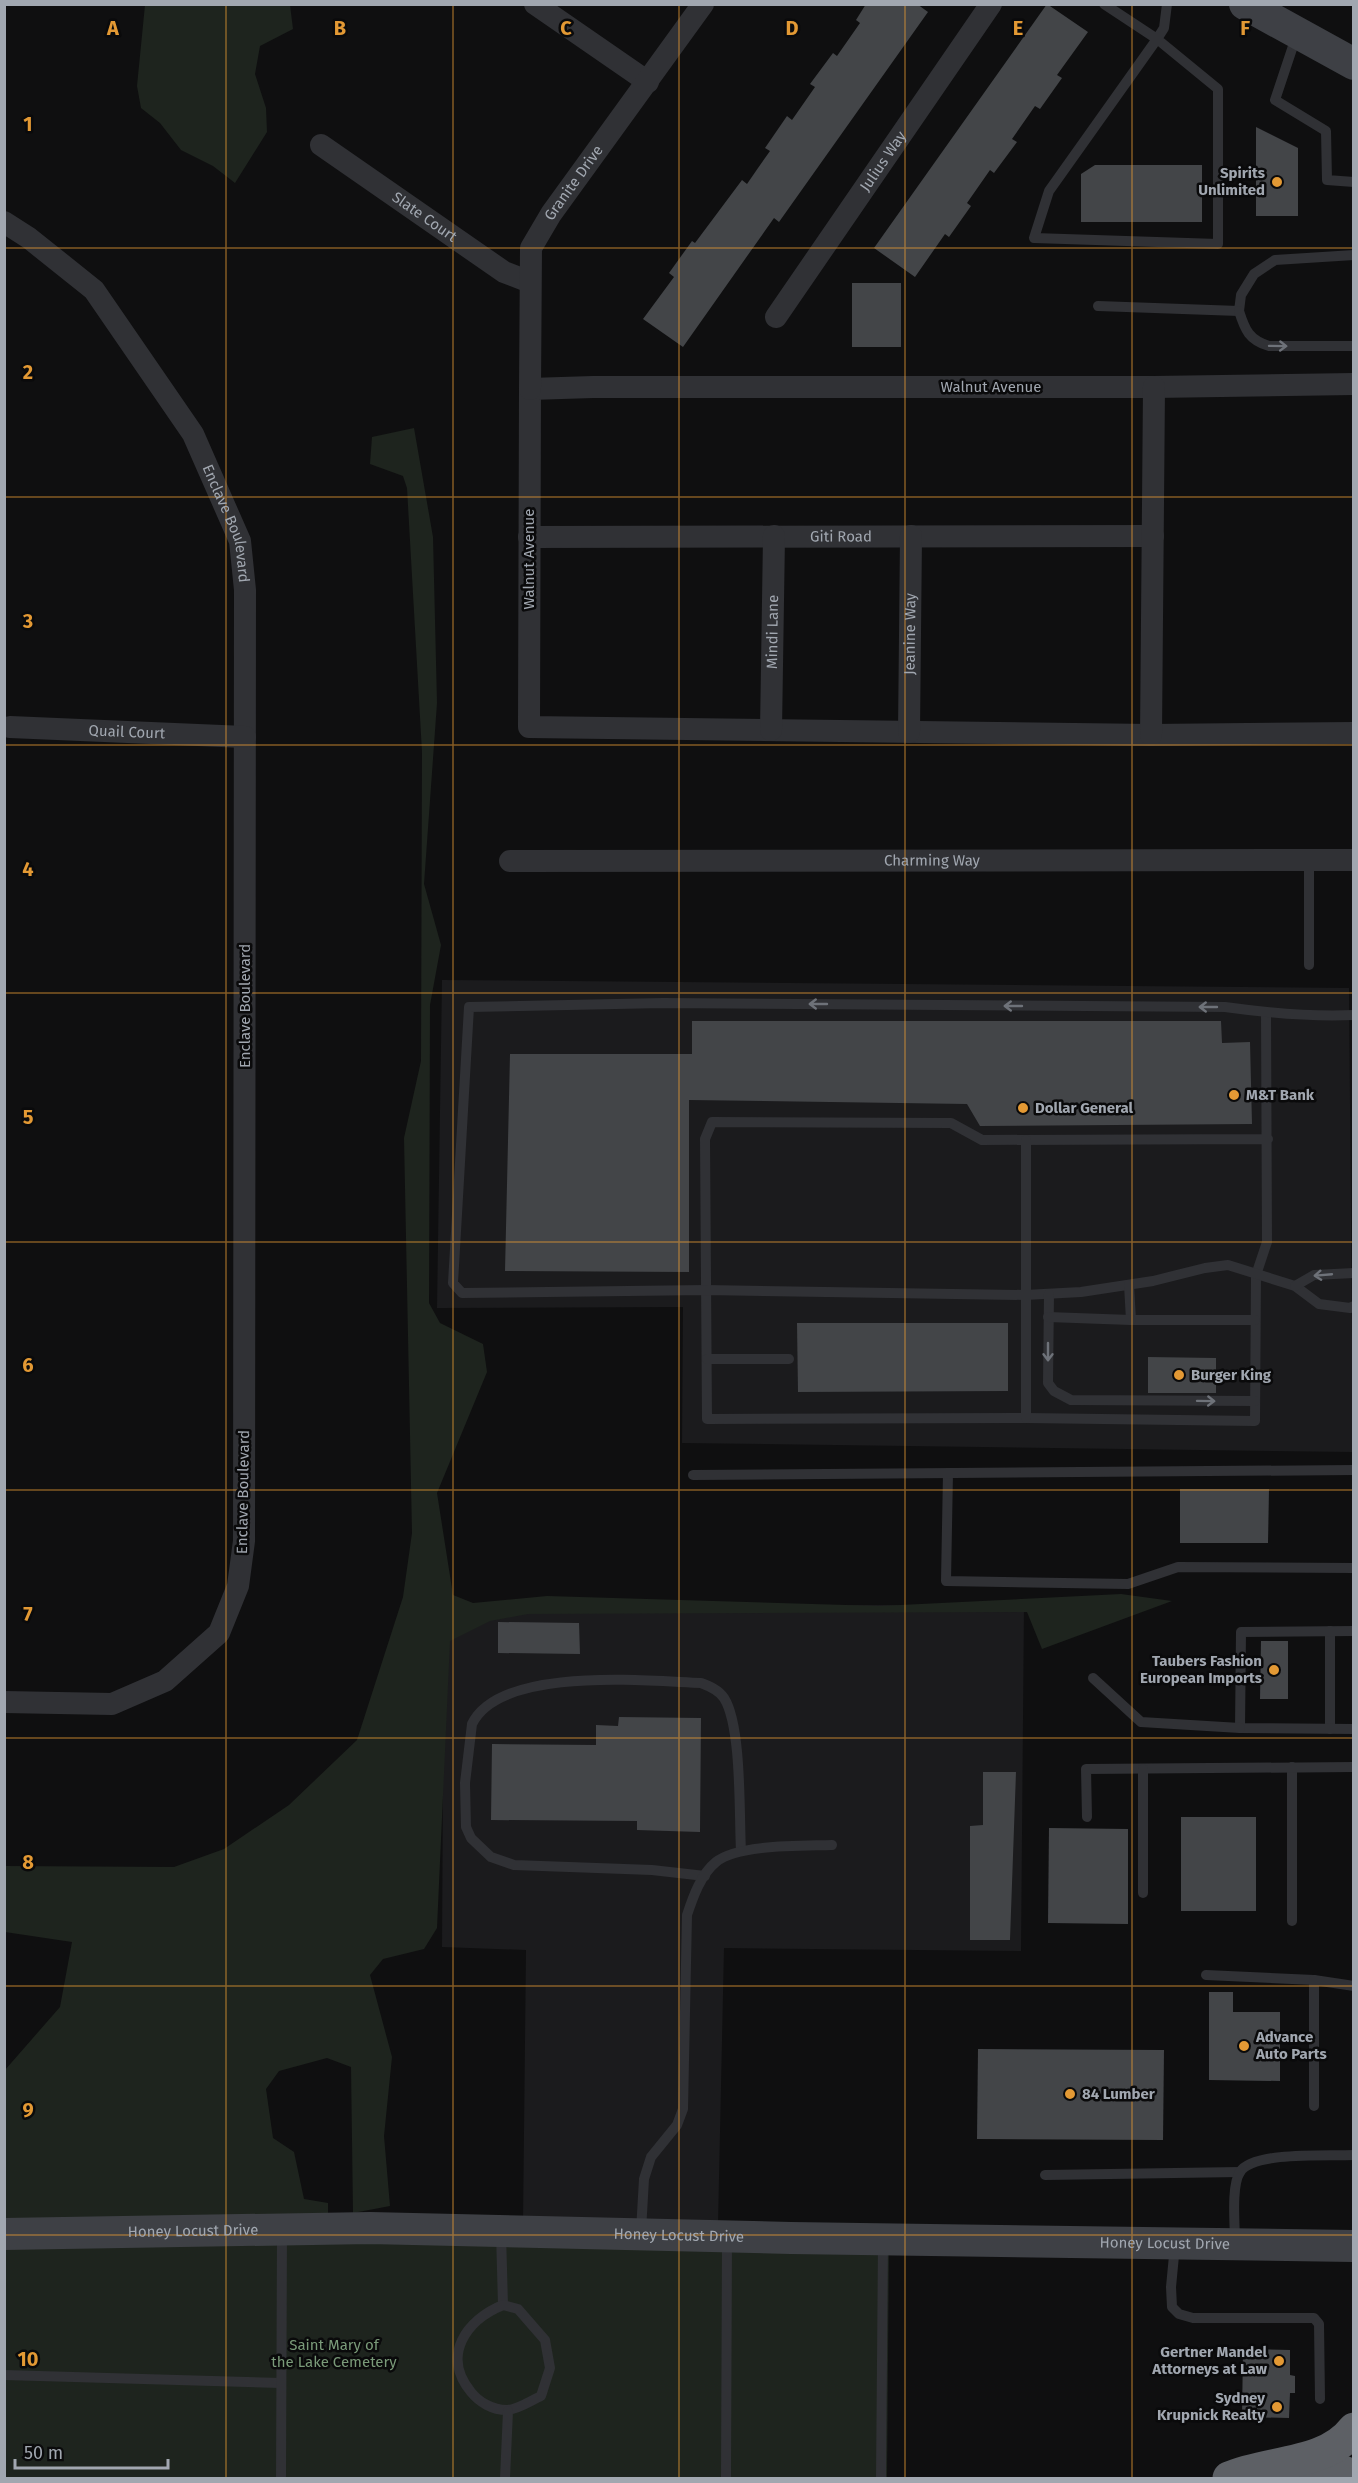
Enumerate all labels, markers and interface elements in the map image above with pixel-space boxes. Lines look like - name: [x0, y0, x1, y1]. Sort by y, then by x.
- text: A: [106, 16, 120, 40]
- text: B: [334, 16, 346, 40]
- text: C: [560, 16, 572, 40]
- text: D: [785, 16, 799, 40]
- text: E: [1013, 16, 1023, 40]
- text: F: [1240, 16, 1250, 40]
- text: 1: [23, 112, 33, 136]
- street label: Julius Way: [856, 127, 910, 195]
- street label: Granite Drive: [540, 142, 607, 223]
- place label: Spirits Unlimited: [1198, 164, 1265, 199]
- marker: Spirits Unlimited: [1270, 175, 1284, 189]
- street label: Slate Court: [389, 188, 461, 246]
- one-way arrow: [1267, 340, 1287, 351]
- text: 2: [23, 360, 33, 384]
- street label: Walnut Avenue: [940, 378, 1042, 396]
- street label: Enclave Boulevard: [198, 462, 253, 583]
- street label: Walnut Avenue: [520, 508, 538, 610]
- street label: Giti Road: [810, 527, 872, 546]
- street label: Jeanine Way: [901, 592, 919, 675]
- street label: Mindi Lane: [763, 595, 782, 669]
- text: 3: [22, 609, 33, 633]
- street label: Quail Court: [88, 721, 166, 743]
- street label: Charming Way: [884, 851, 981, 870]
- text: 4: [22, 857, 34, 881]
- street label: Enclave Boulevard: [236, 944, 254, 1068]
- one-way arrow: [809, 999, 829, 1010]
- one-way arrow: [1004, 1000, 1024, 1012]
- one-way arrow: [1199, 1001, 1219, 1013]
- place label: M&T Bank: [1246, 1086, 1315, 1104]
- marker: M&T Bank: [1227, 1088, 1241, 1102]
- place label: Dollar General: [1035, 1099, 1134, 1117]
- marker: Dollar General: [1016, 1101, 1030, 1115]
- text: 5: [23, 1105, 34, 1129]
- one-way arrow: [1314, 1270, 1333, 1281]
- one-way arrow: [1042, 1342, 1054, 1362]
- text: 6: [22, 1353, 34, 1377]
- place label: Burger King: [1191, 1366, 1272, 1384]
- marker: Burger King: [1172, 1368, 1186, 1382]
- one-way arrow: [1195, 1395, 1215, 1407]
- street label: Enclave Boulevard: [233, 1430, 253, 1554]
- text: 7: [23, 1602, 33, 1626]
- place label: Taubers Fashion European Imports: [1140, 1652, 1262, 1687]
- marker: Taubers Fashion European Imports: [1267, 1663, 1281, 1677]
- text: 8: [22, 1850, 34, 1874]
- place label: Advance Auto Parts: [1255, 2028, 1327, 2063]
- marker: Advance Auto Parts: [1237, 2039, 1251, 2053]
- place label: 84 Lumber: [1082, 2085, 1156, 2103]
- marker: 84 Lumber: [1063, 2087, 1077, 2101]
- text: 9: [22, 2098, 34, 2122]
- street label: Honey Locust Drive: [128, 2221, 258, 2241]
- street label: Honey Locust Drive: [613, 2225, 744, 2246]
- street label: Honey Locust Drive: [1099, 2233, 1230, 2253]
- park label: Saint Mary of the Lake Cemetery: [271, 2336, 397, 2371]
- place label: Gertner Mandel Attorneys at Law: [1151, 2343, 1268, 2378]
- text: 10: [18, 2347, 38, 2371]
- marker: Gertner Mandel Attorneys at Law: [1272, 2354, 1286, 2368]
- place label: Sydney Krupnick Realty: [1157, 2389, 1265, 2424]
- marker: Sydney Krupnick Realty: [1270, 2400, 1284, 2414]
- scale bar: [15, 2432, 168, 2470]
- text: 50 m: [24, 2442, 63, 2464]

